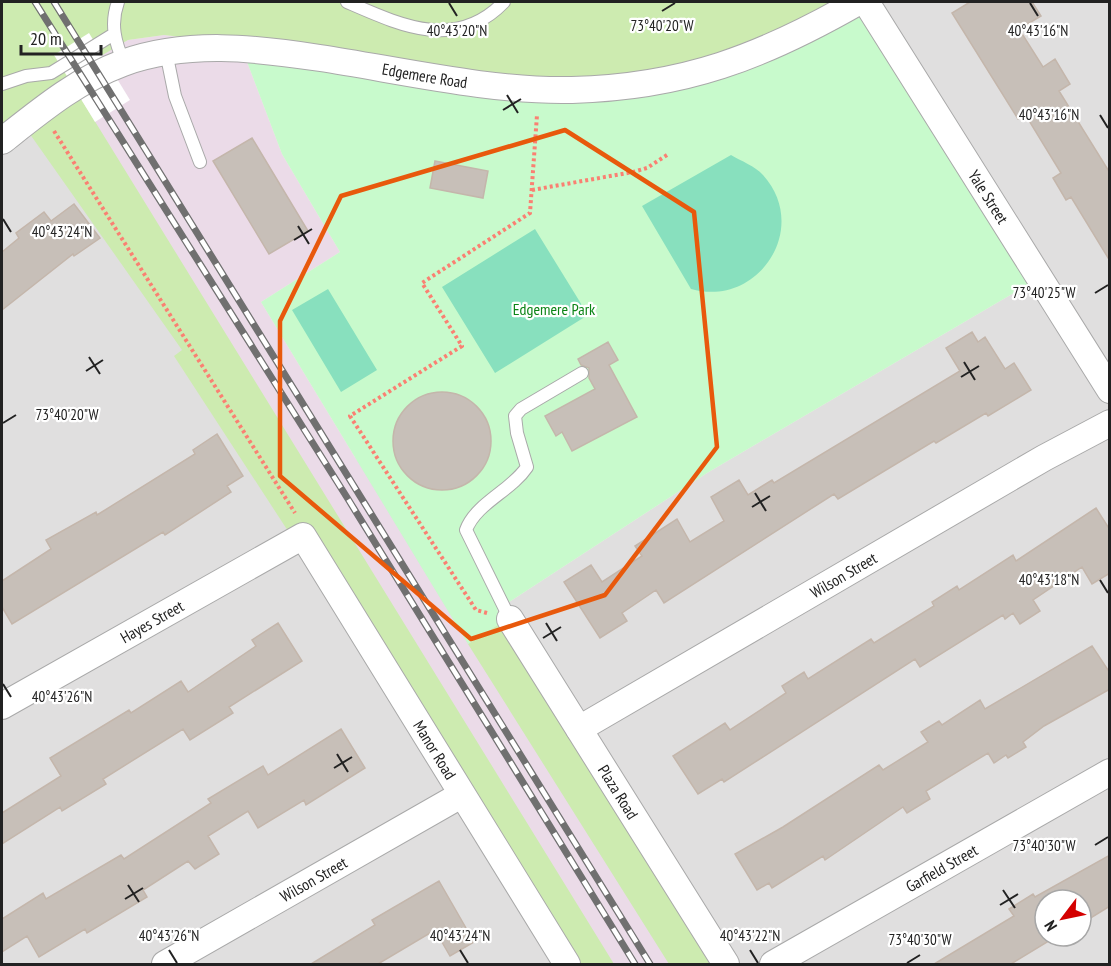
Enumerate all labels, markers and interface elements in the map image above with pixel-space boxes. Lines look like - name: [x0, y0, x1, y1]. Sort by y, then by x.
- text: 73°40'20"W: [630, 16, 694, 35]
- scale bar: [21, 18, 100, 56]
- text: 40°43'20"N: [427, 21, 487, 40]
- text: 40°43'16"N: [1008, 21, 1068, 40]
- text: 20 m: [30, 27, 62, 50]
- street label: Edgemere Road: [380, 59, 469, 92]
- text: 40°43'16"N: [1019, 105, 1079, 124]
- street label: Yale Street: [964, 166, 1013, 228]
- text: 40°43'24"N: [32, 222, 92, 241]
- text: 73°40'25"W: [1012, 283, 1076, 302]
- park label: Edgemere Park: [513, 299, 596, 319]
- text: 73°40'20"W: [35, 405, 99, 424]
- street label: Wilson Street: [806, 547, 881, 602]
- text: 40°43'18"N: [1019, 570, 1079, 589]
- street label: Hayes Street: [117, 595, 188, 647]
- text: 40°43'26"N: [32, 687, 92, 706]
- street label: Manor Road: [409, 717, 461, 783]
- street label: Plaza Road: [594, 761, 643, 823]
- text: 73°40'30"W: [1012, 836, 1076, 855]
- street label: Garfield Street: [902, 839, 982, 896]
- street label: Wilson Street: [276, 852, 351, 906]
- north arrow: [1033, 888, 1093, 948]
- text: N: [1040, 917, 1061, 935]
- text: 40°43'26"N: [139, 926, 199, 945]
- text: 40°43'24"N: [430, 926, 490, 945]
- text: 40°43'22"N: [720, 926, 780, 945]
- text: 73°40'30"W: [888, 930, 952, 949]

